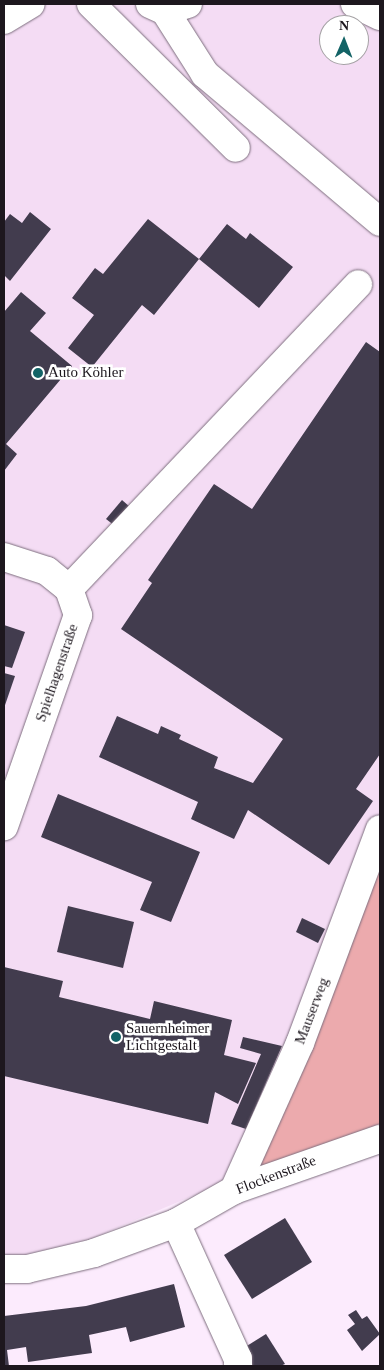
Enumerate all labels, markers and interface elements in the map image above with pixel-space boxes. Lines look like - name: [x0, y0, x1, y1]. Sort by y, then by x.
- north arrow: [319, 15, 369, 65]
- text: N: [339, 18, 349, 33]
- place label: Auto Köhler: [48, 364, 123, 382]
- marker: Auto Köhler: [32, 367, 44, 379]
- street label: Spielhagenstraße: [32, 622, 82, 724]
- street label: Mauserweg: [291, 975, 333, 1047]
- place label: Sauernheimer Lichtgestalt: [126, 1019, 209, 1054]
- marker: Sauernheimer Lichtgestalt: [110, 1031, 122, 1043]
- street label: Flockenstraße: [233, 1152, 319, 1198]

